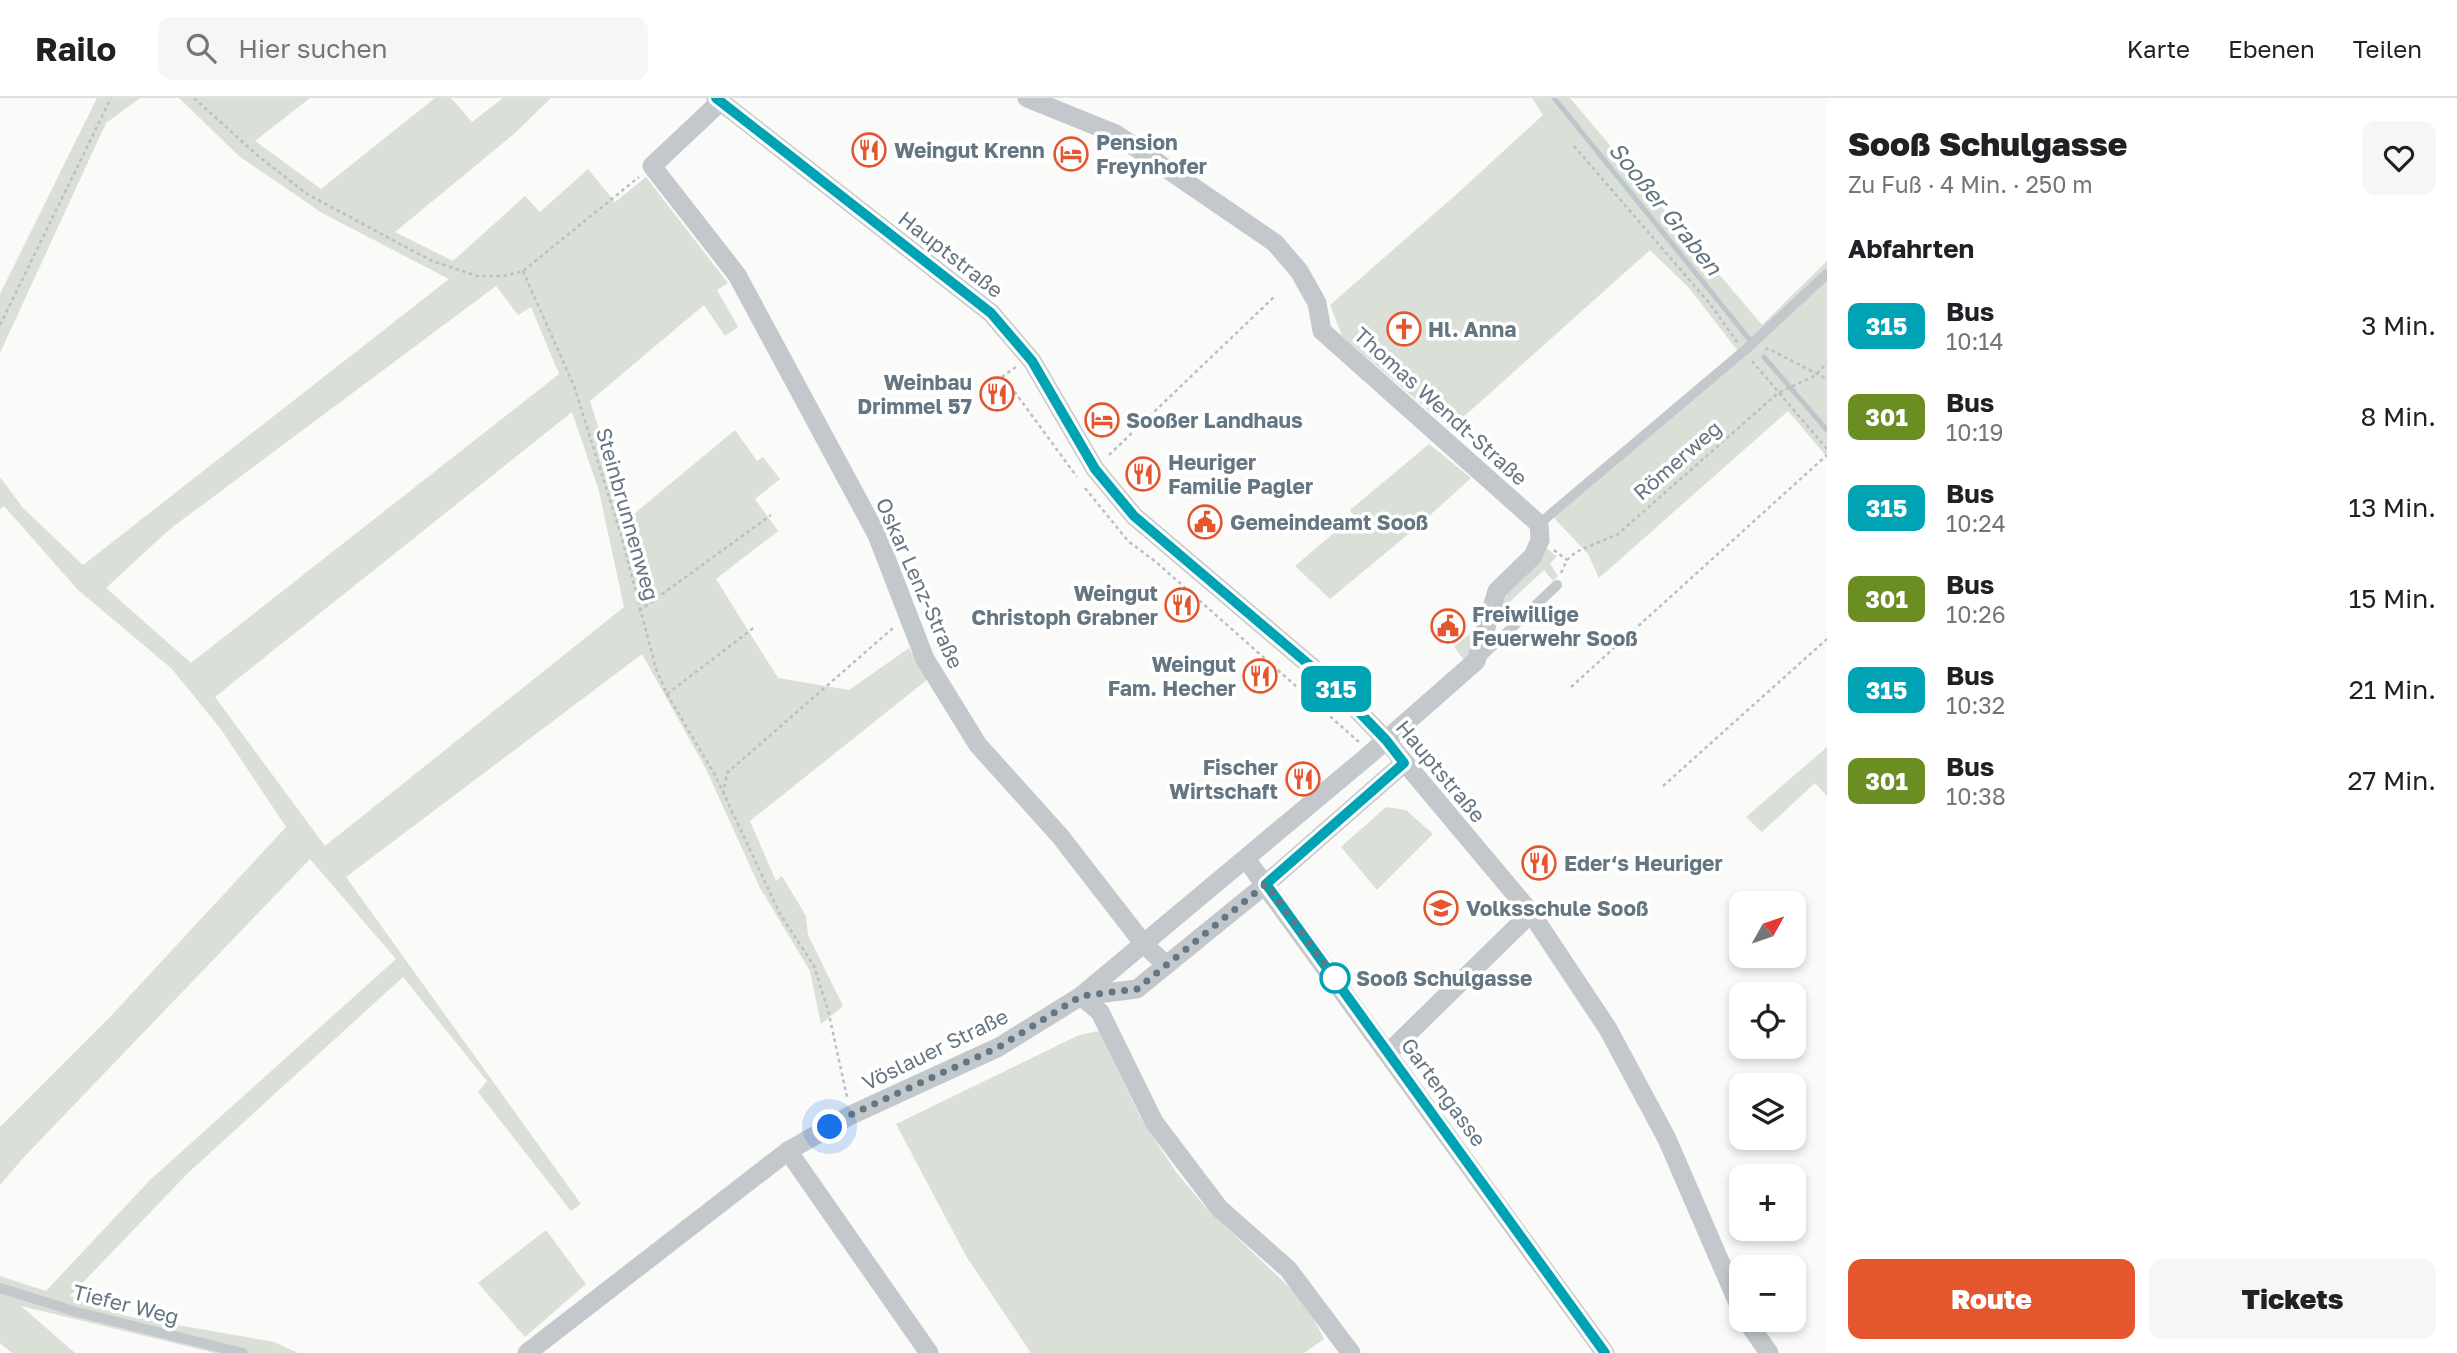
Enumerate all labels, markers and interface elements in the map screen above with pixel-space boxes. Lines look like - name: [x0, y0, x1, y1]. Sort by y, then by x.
- search box: [158, 17, 648, 80]
- text: Railo: [35, 29, 116, 68]
- icon: search: [182, 29, 220, 67]
- text: Hier suchen: [238, 33, 388, 64]
- text: Karte: [2127, 34, 2190, 63]
- text: Ebenen: [2228, 34, 2315, 63]
- text: Teilen: [2353, 34, 2422, 63]
- button: heart: [2362, 121, 2436, 195]
- text: Sooß Schulgasse: [1848, 124, 2127, 163]
- place label: Pension Freynhofer: [1096, 129, 1207, 179]
- restaurant icon: Weingut Krenn: [850, 131, 888, 169]
- hotel icon: Pension Freynhofer: [1052, 135, 1090, 173]
- water label: Sooßer Graben: [1604, 136, 1729, 281]
- place label: Weingut Krenn: [894, 137, 1045, 163]
- text: Zu Fuß · 4 Min. · 250 m: [1848, 170, 2093, 198]
- street label: Hauptstraße: [894, 205, 1008, 303]
- text: Abfahrten: [1848, 233, 1974, 264]
- text: Bus: [1946, 296, 1994, 327]
- church icon: Hl. Anna: [1385, 310, 1423, 348]
- text: 3 Min.: [2361, 310, 2436, 341]
- text: 315: [1866, 311, 1907, 340]
- place label: Hl. Anna: [1428, 316, 1516, 342]
- street label: Thomas Wendt-Straße: [1349, 321, 1533, 491]
- text: 10:14: [1946, 327, 2004, 355]
- place label: Weinbau Drimmel 57: [857, 369, 972, 419]
- restaurant icon: Weinbau Drimmel 57: [978, 375, 1016, 413]
- text: Bus: [1946, 387, 1994, 418]
- hotel icon: Sooßer Landhaus: [1083, 401, 1121, 439]
- text: 8 Min.: [2361, 401, 2436, 432]
- text: 301: [1865, 402, 1908, 431]
- place label: Sooßer Landhaus: [1126, 407, 1303, 433]
- street label: Römerweg: [1628, 415, 1726, 505]
- text: 10:19: [1946, 418, 2003, 446]
- street label: Steinbrunnenweg: [591, 425, 665, 603]
- place label: Heuriger Familie Pagler: [1168, 449, 1313, 499]
- restaurant icon: Heuriger Familie Pagler: [1124, 455, 1162, 493]
- text: Bus: [1946, 478, 1994, 509]
- text: 13 Min.: [2349, 492, 2436, 523]
- street label: Oskar Lenz-Straße: [871, 493, 969, 673]
- text: 315: [1866, 493, 1907, 522]
- public building icon: Gemeindeamt Sooß: [1186, 503, 1224, 541]
- place label: Gemeindeamt Sooß: [1230, 509, 1428, 535]
- text: 10:24: [1946, 509, 2006, 537]
- text: Bus: [1946, 569, 1994, 600]
- place label: Weingut Christoph Grabner: [971, 580, 1158, 630]
- text: 15 Min.: [2349, 583, 2436, 614]
- text: 301: [1865, 584, 1908, 613]
- restaurant icon: Weingut Christoph Grabner: [1163, 586, 1201, 624]
- text: 10:26: [1946, 600, 2006, 628]
- place label: Freiwillige Feuerwehr Sooß: [1472, 601, 1638, 651]
- public building icon: Freiwillige Feuerwehr Sooß: [1429, 607, 1467, 645]
- place label: Weingut Fam. Hecher: [1108, 651, 1236, 701]
- restaurant icon: Weingut Fam. Hecher: [1241, 657, 1279, 695]
- text: Bus: [1946, 660, 1994, 691]
- line badge: 315: [1296, 666, 1376, 712]
- text: 315: [1315, 674, 1357, 703]
- text: 21 Min.: [2349, 674, 2436, 705]
- text: 315: [1866, 675, 1907, 704]
- text: 10:32: [1946, 691, 2005, 719]
- street label: Hauptstraße: [1391, 715, 1491, 827]
- text: Bus: [1946, 751, 1994, 782]
- place label: Fischer Wirtschaft: [1169, 754, 1278, 804]
- restaurant icon: Fischer Wirtschaft: [1284, 760, 1322, 798]
- text: 27 Min.: [2348, 765, 2436, 796]
- text: 301: [1865, 766, 1908, 795]
- text: 10:38: [1946, 782, 2006, 810]
- restaurant icon: Eder‘s Heuriger: [1520, 844, 1558, 882]
- place label: Eder‘s Heuriger: [1564, 850, 1723, 876]
- school or university icon: Volksschule Sooß: [1422, 889, 1460, 927]
- north arrow: [1729, 891, 1806, 968]
- map controls: [1729, 891, 1806, 1332]
- place label: Volksschule Sooß: [1466, 895, 1648, 921]
- marker: Sooß Schulgasse: [1320, 963, 1350, 993]
- place label: Sooß Schulgasse: [1356, 965, 1532, 991]
- button: locate: [1729, 982, 1806, 1059]
- street label: Vöslauer Straße: [858, 1002, 1012, 1096]
- street label: Gartengasse: [1396, 1033, 1492, 1151]
- button: layers: [1729, 1073, 1806, 1150]
- your location: [812, 1109, 847, 1144]
- button: +: [1729, 1164, 1806, 1241]
- button: −: [1729, 1255, 1806, 1332]
- button: Route: [1848, 1259, 2135, 1339]
- button: Tickets: [2149, 1259, 2436, 1339]
- street label: Tiefer Weg: [70, 1278, 182, 1330]

